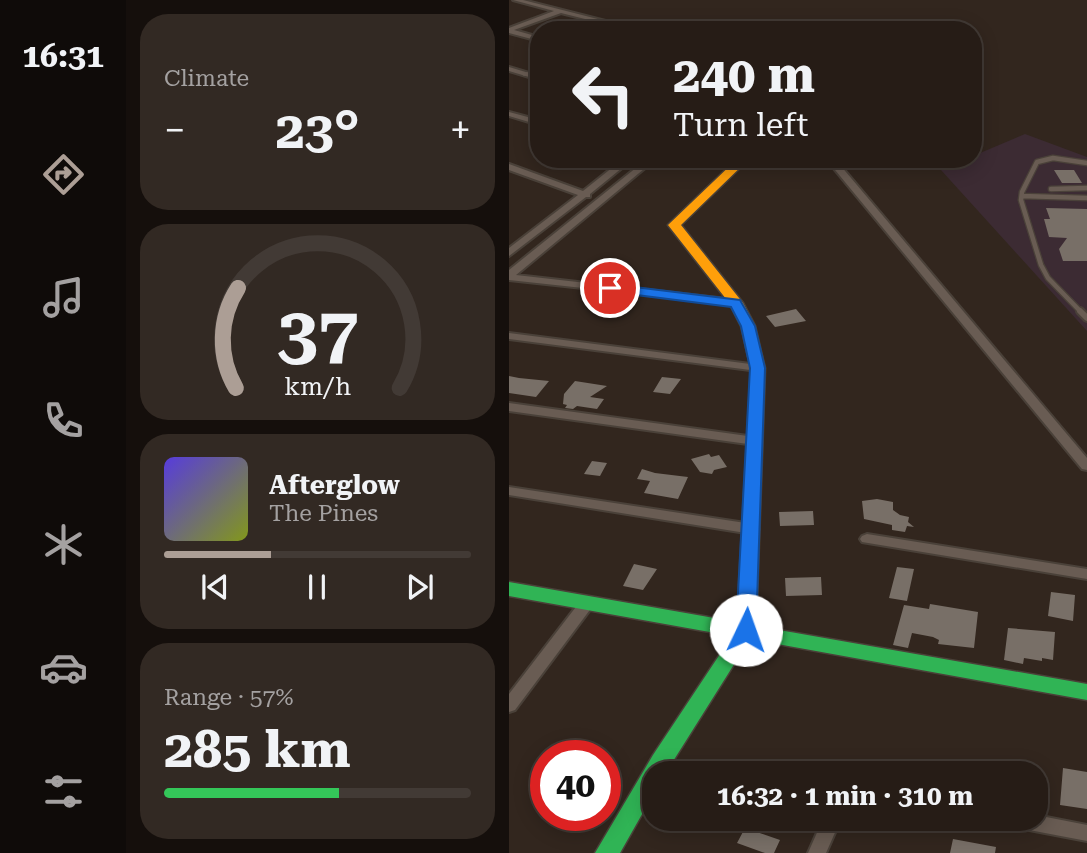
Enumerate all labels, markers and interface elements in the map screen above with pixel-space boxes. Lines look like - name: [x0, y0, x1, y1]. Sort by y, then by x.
- text: 16:31: [22, 37, 104, 75]
- text: 240 m: [673, 47, 815, 104]
- icon: left: [558, 49, 649, 140]
- text: Climate: [164, 65, 249, 92]
- text: 23°: [275, 100, 360, 161]
- text: Turn left: [673, 106, 808, 144]
- text: −: [164, 108, 185, 152]
- text: +: [450, 108, 471, 152]
- icon: directions: [39, 150, 88, 199]
- pin: [580, 258, 640, 318]
- icon: arrive: [591, 269, 629, 307]
- icon: music: [39, 273, 88, 322]
- text: 37: [277, 291, 358, 376]
- text: km/h: [284, 371, 351, 400]
- icon: phone: [39, 396, 88, 445]
- text: Afterglow: [269, 470, 400, 500]
- text: The Pines: [269, 500, 378, 527]
- icon: climate: [39, 520, 88, 569]
- icon: previous: [196, 568, 234, 606]
- icon: pause: [298, 568, 336, 606]
- icon: next: [401, 568, 439, 606]
- position arrow: [709, 593, 783, 667]
- icon: car: [39, 643, 88, 692]
- text: Range · 57%: [164, 684, 293, 711]
- text: 285 km: [164, 719, 351, 780]
- speed limit sign: 40: [530, 740, 621, 831]
- icon: filters: [39, 767, 88, 816]
- text: 16:32 · 1 min · 310 m: [717, 781, 973, 811]

